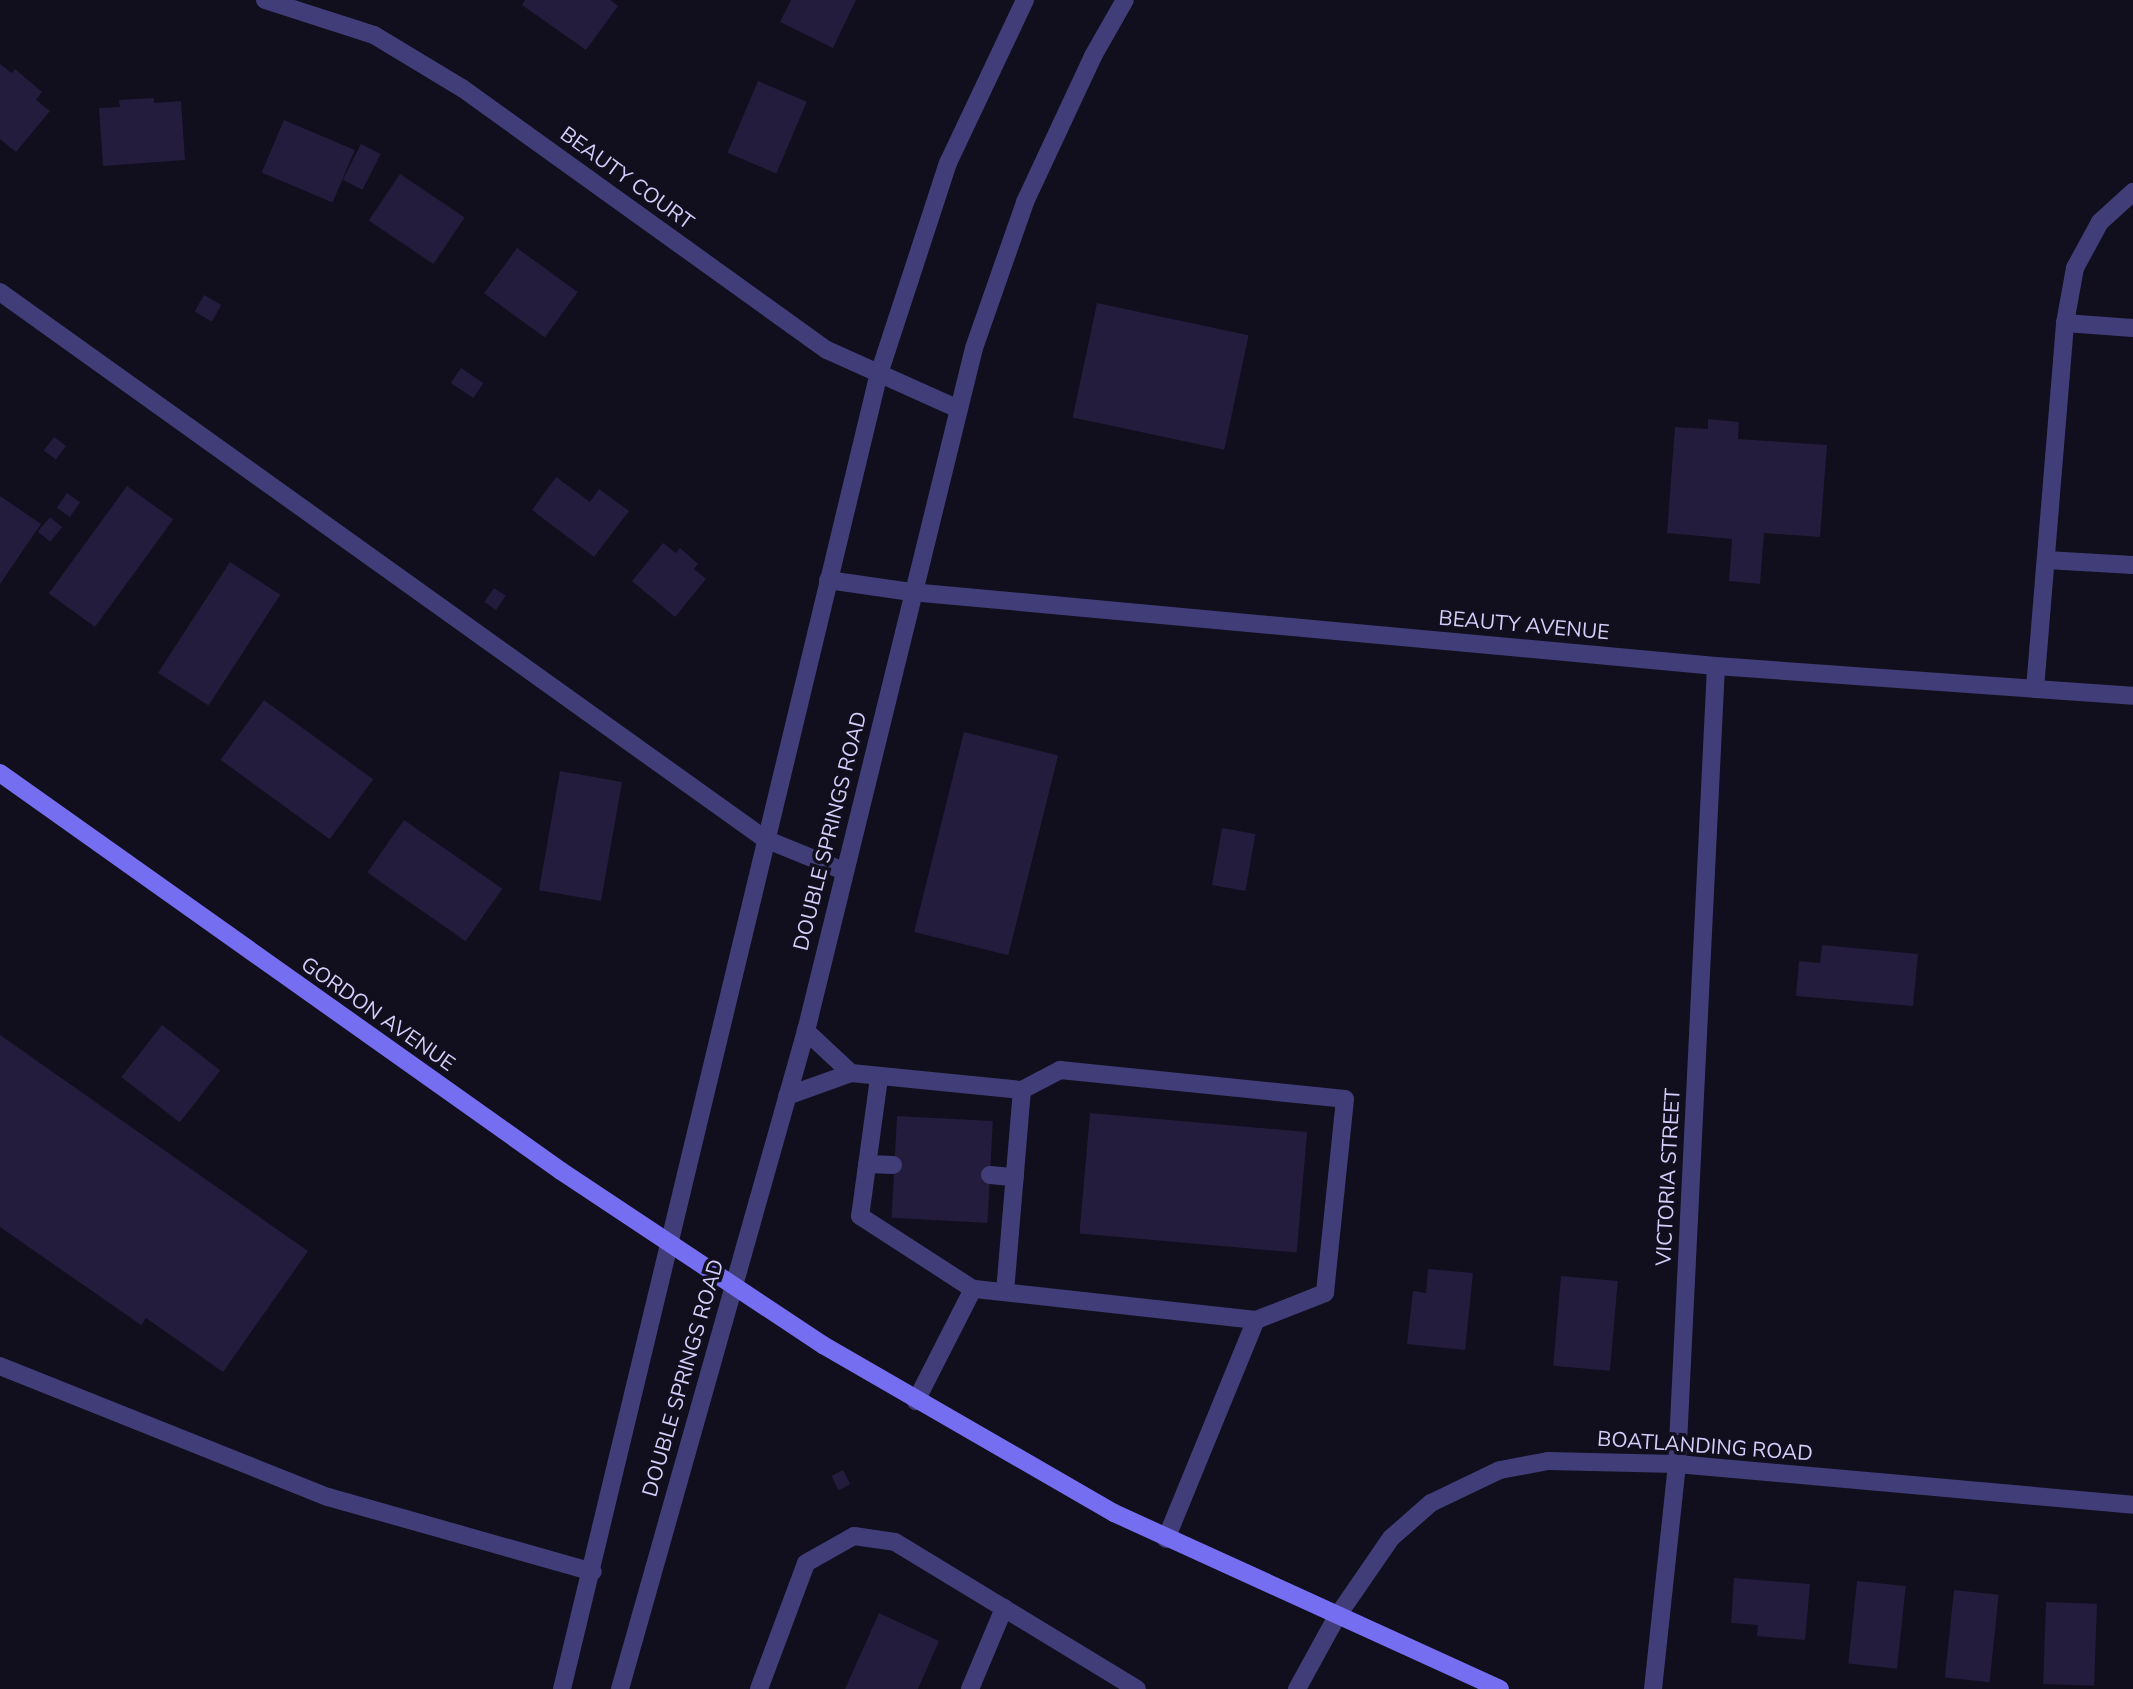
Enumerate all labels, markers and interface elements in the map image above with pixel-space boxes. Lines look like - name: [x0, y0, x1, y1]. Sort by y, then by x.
- street label: BEAUTY COURT: [555, 121, 699, 235]
- street label: BEAUTY AVENUE: [1438, 605, 1610, 645]
- street label: DOUBLE SPRINGS ROAD: [788, 709, 872, 953]
- street label: GORDON AVENUE: [296, 951, 460, 1077]
- street label: VICTORIA STREET: [1651, 1088, 1685, 1266]
- street label: DOUBLE SPRINGS ROAD: [637, 1256, 729, 1500]
- street label: BOATLANDING ROAD: [1596, 1426, 1814, 1466]

